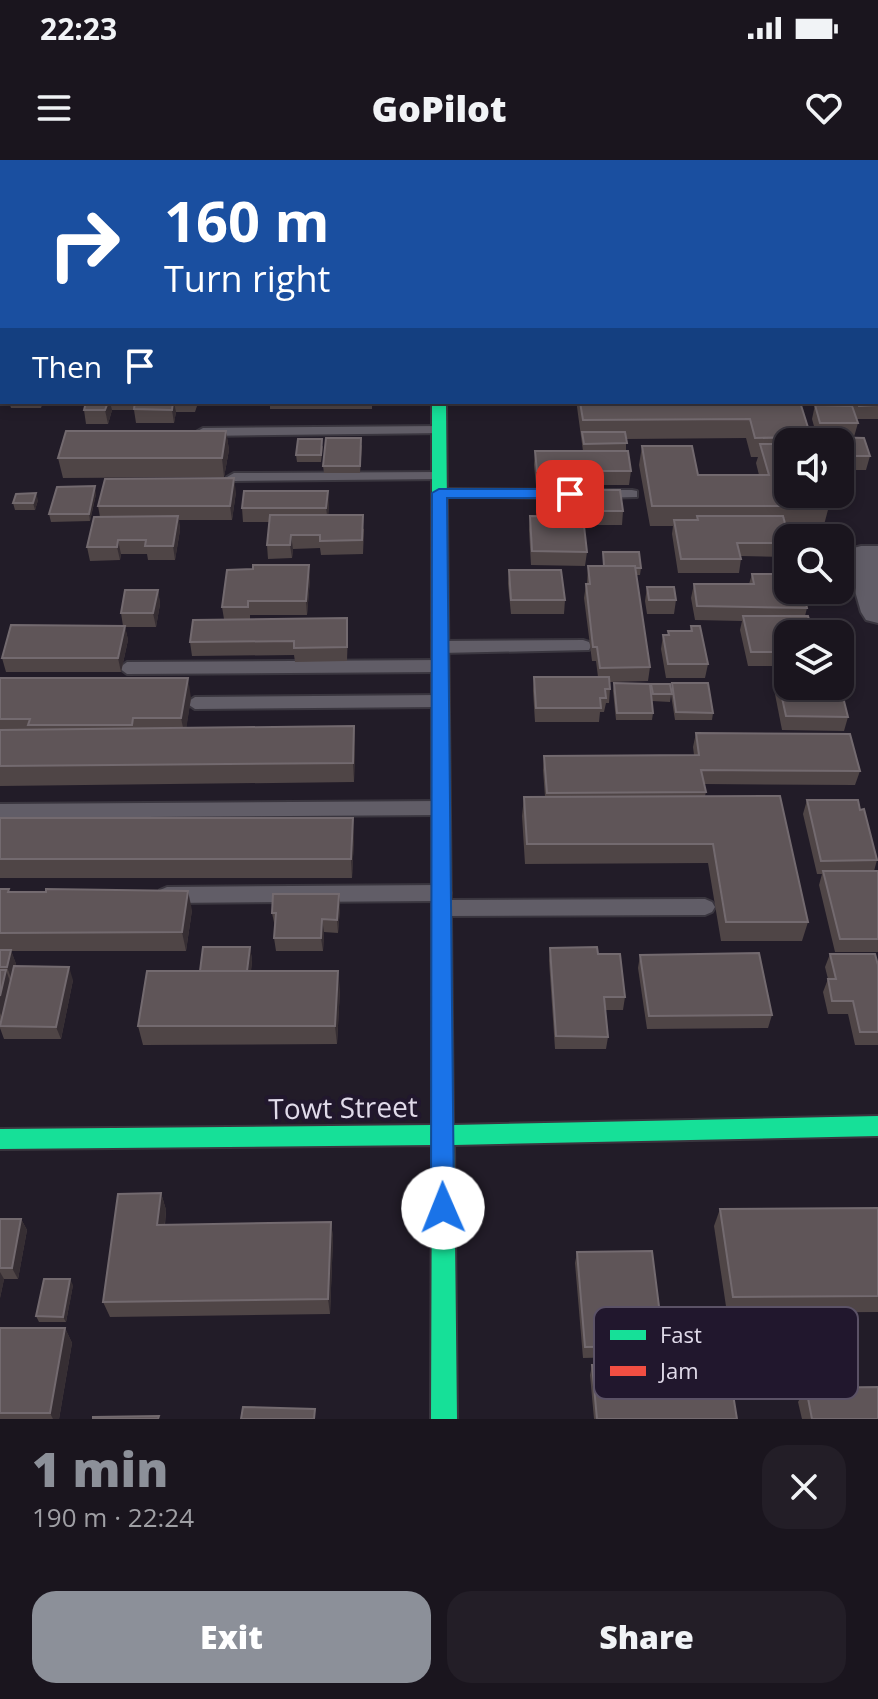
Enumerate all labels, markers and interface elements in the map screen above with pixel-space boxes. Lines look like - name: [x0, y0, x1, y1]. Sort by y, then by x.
- text: 22:23: [40, 8, 117, 49]
- text: GoPilot: [371, 84, 507, 133]
- icon: menu: [32, 86, 76, 130]
- icon: heart: [802, 86, 846, 130]
- text: 160 m: [164, 182, 330, 258]
- icon: right: [32, 192, 136, 296]
- text: Turn right: [164, 254, 330, 303]
- icon: arrive: [118, 344, 162, 388]
- text: Then: [32, 346, 102, 387]
- map controls: [774, 428, 854, 700]
- button: sound: [774, 428, 854, 508]
- pin: [536, 460, 604, 528]
- icon: arrive: [548, 472, 592, 516]
- button: search: [774, 524, 854, 604]
- button: layers: [774, 620, 854, 700]
- street label: Towt Street: [268, 1087, 418, 1127]
- position arrow: [401, 1166, 485, 1250]
- legend: [594, 1307, 858, 1399]
- text: Fast: [660, 1319, 702, 1349]
- text: Jam: [658, 1355, 699, 1385]
- text: 1 min: [32, 1436, 168, 1501]
- button: close: [762, 1445, 846, 1529]
- text: 190 m · 22:24: [32, 1499, 194, 1535]
- button: Exit: [32, 1591, 431, 1683]
- button: Share: [447, 1591, 846, 1683]

